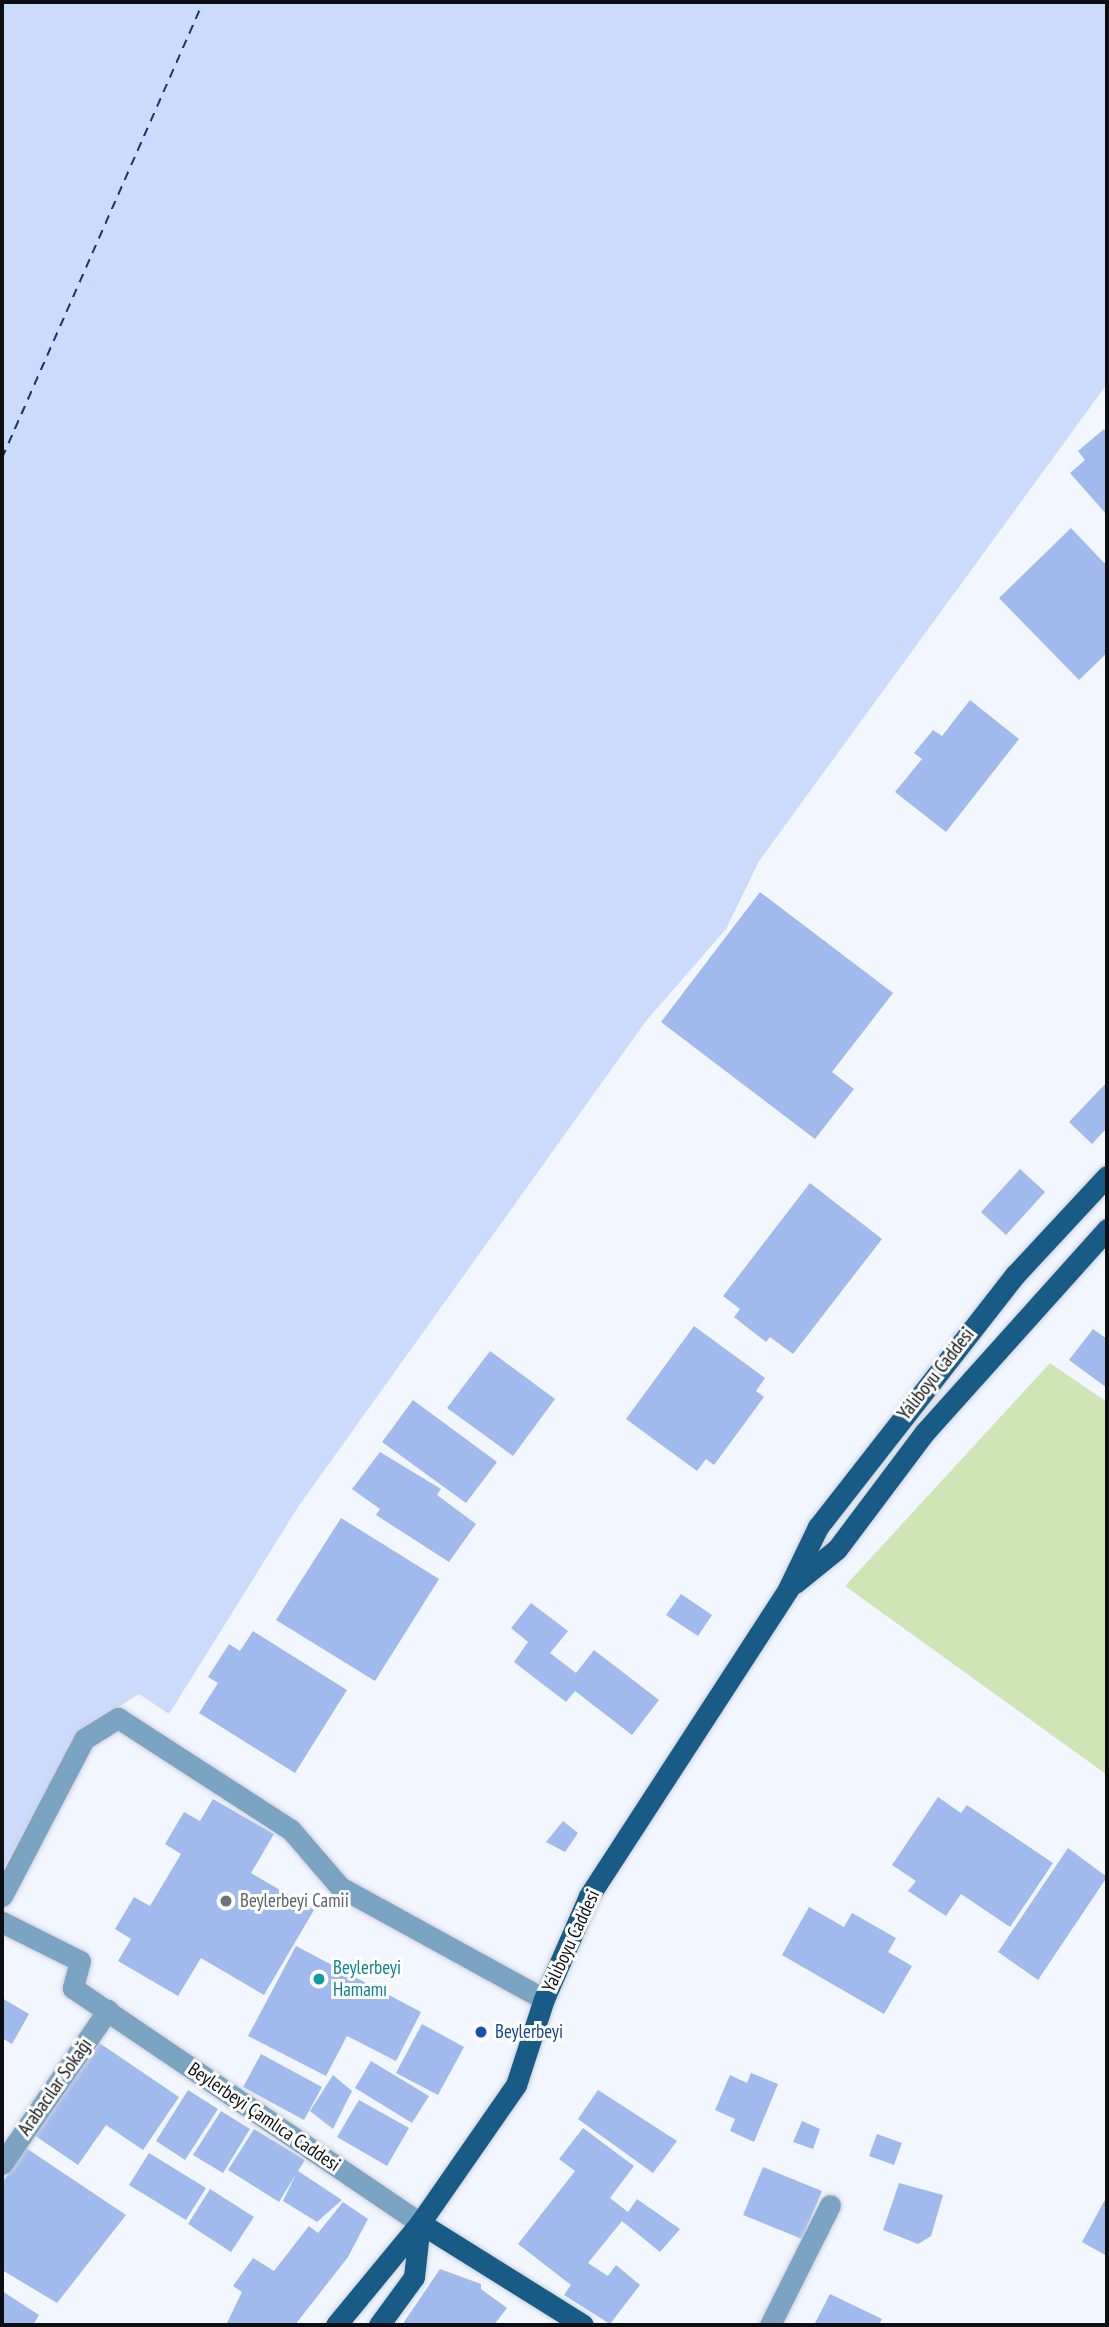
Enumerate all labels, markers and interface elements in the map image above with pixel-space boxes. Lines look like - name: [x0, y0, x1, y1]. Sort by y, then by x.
- street label: Yalıboyu Caddesi: [893, 1324, 979, 1424]
- street label: Yalıboyu Caddesi: [537, 1886, 605, 1996]
- place label: Beylerbeyi Camii: [240, 1890, 349, 1912]
- marker: Beylerbeyi Camii: [218, 1893, 234, 1909]
- place label: Beylerbeyi Hamamı: [333, 1957, 401, 2001]
- marker: Beylerbeyi Hamamı: [311, 1971, 327, 1987]
- place label: Beylerbeyi: [495, 2021, 563, 2043]
- marker: Beylerbeyi: [473, 2024, 489, 2040]
- street label: Arabacılar Sokağı: [13, 2034, 97, 2140]
- street label: Beylerbeyi Çamlıca Caddesi: [184, 2058, 344, 2176]

